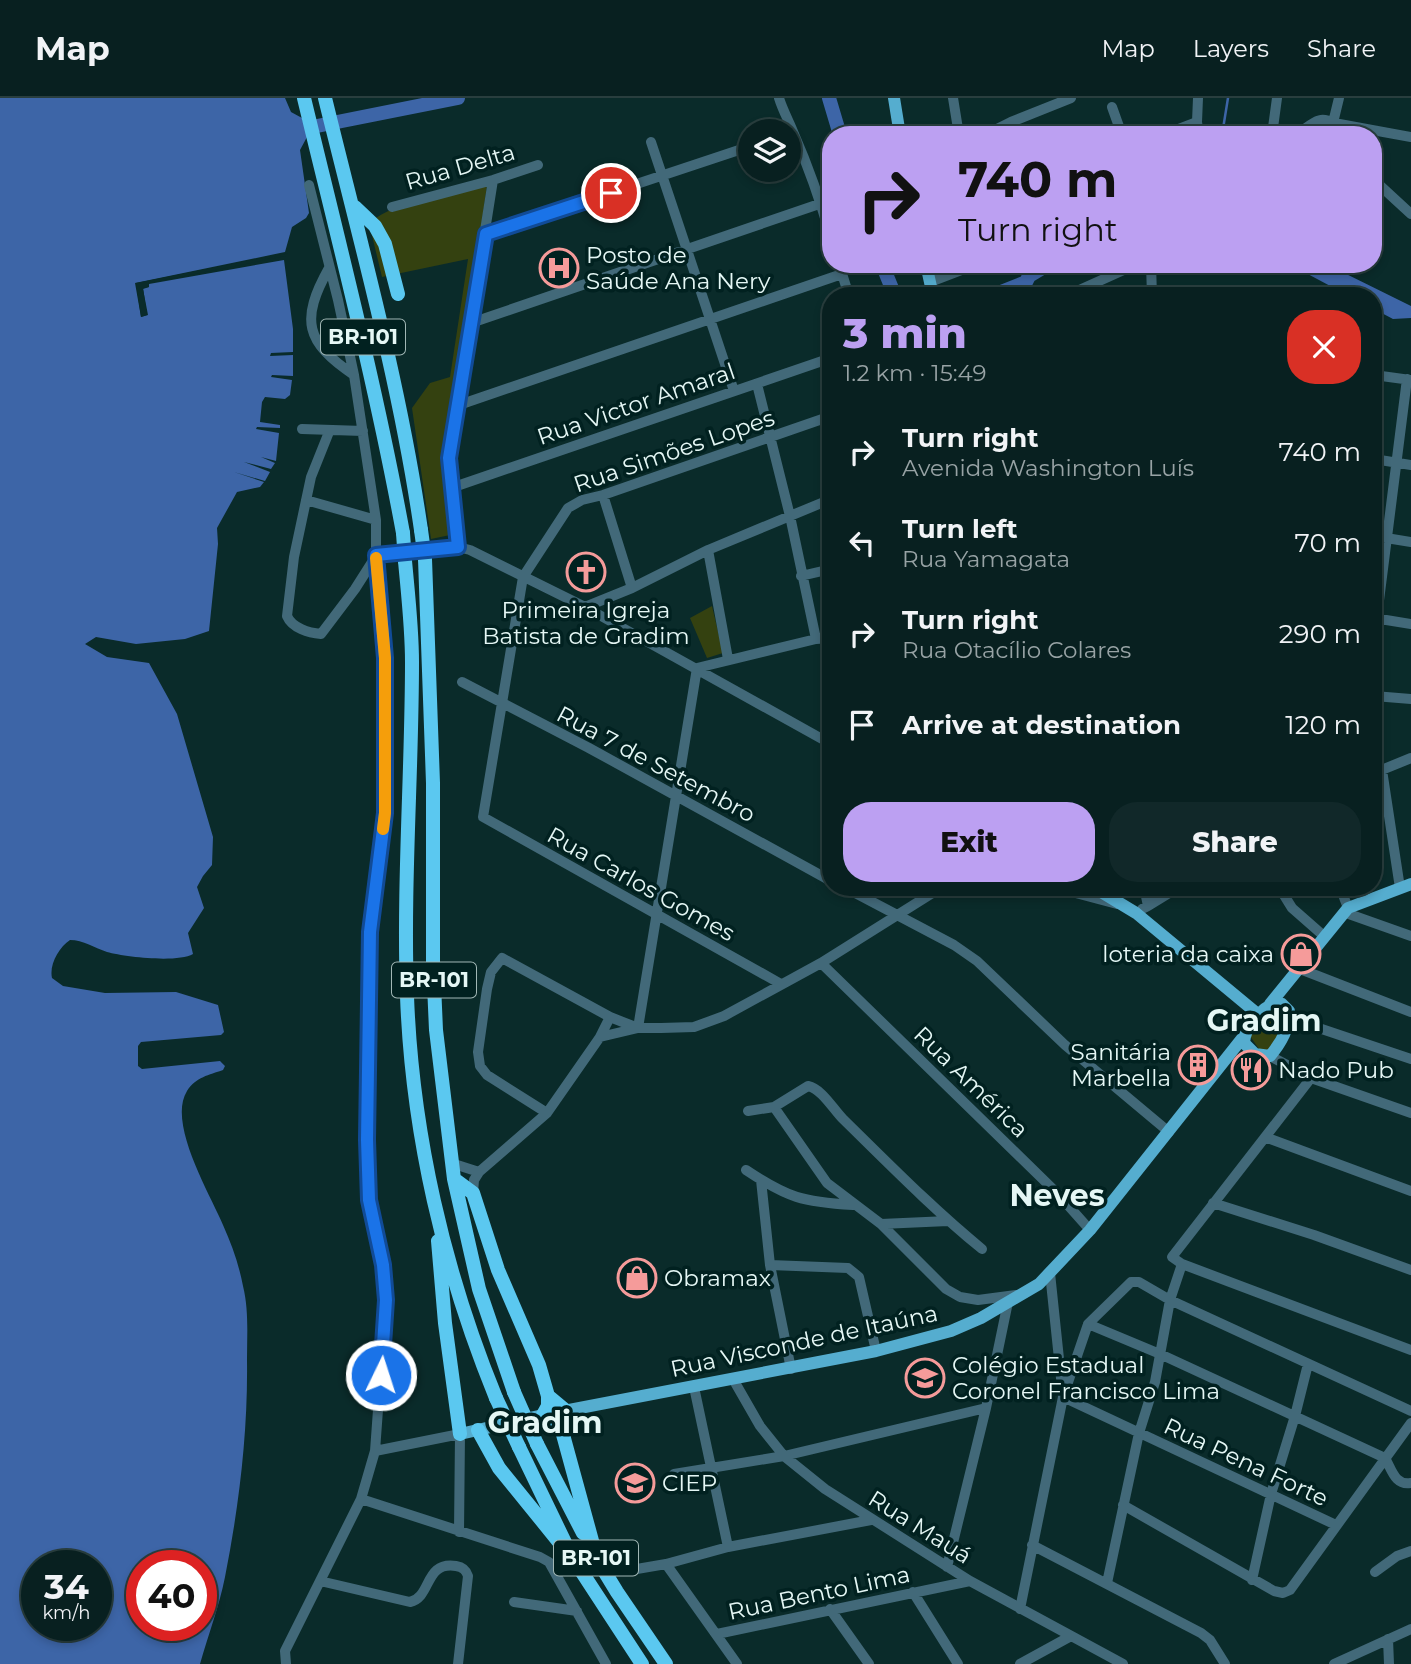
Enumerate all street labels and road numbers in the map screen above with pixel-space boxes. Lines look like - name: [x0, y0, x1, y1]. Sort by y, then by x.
- street label: Rua Delta: [402, 138, 518, 196]
- road number: BR-101: [321, 320, 405, 354]
- street label: Rua Victor Amaral: [533, 357, 739, 451]
- street label: Rua Simões Lopes: [570, 403, 778, 499]
- street label: Rua 7 de Setembro: [552, 700, 760, 828]
- street label: Rua Carlos Gomes: [542, 821, 740, 947]
- road number: BR-101: [392, 962, 476, 998]
- street label: Rua América: [908, 1020, 1034, 1144]
- street label: Rua Visconde de Itaúna: [668, 1299, 940, 1383]
- street label: Rua Pena Forte: [1159, 1412, 1333, 1512]
- street label: Rua Mauá: [863, 1484, 977, 1570]
- road number: BR-101: [554, 1540, 638, 1576]
- street label: Rua Bento Lima: [725, 1560, 913, 1626]

